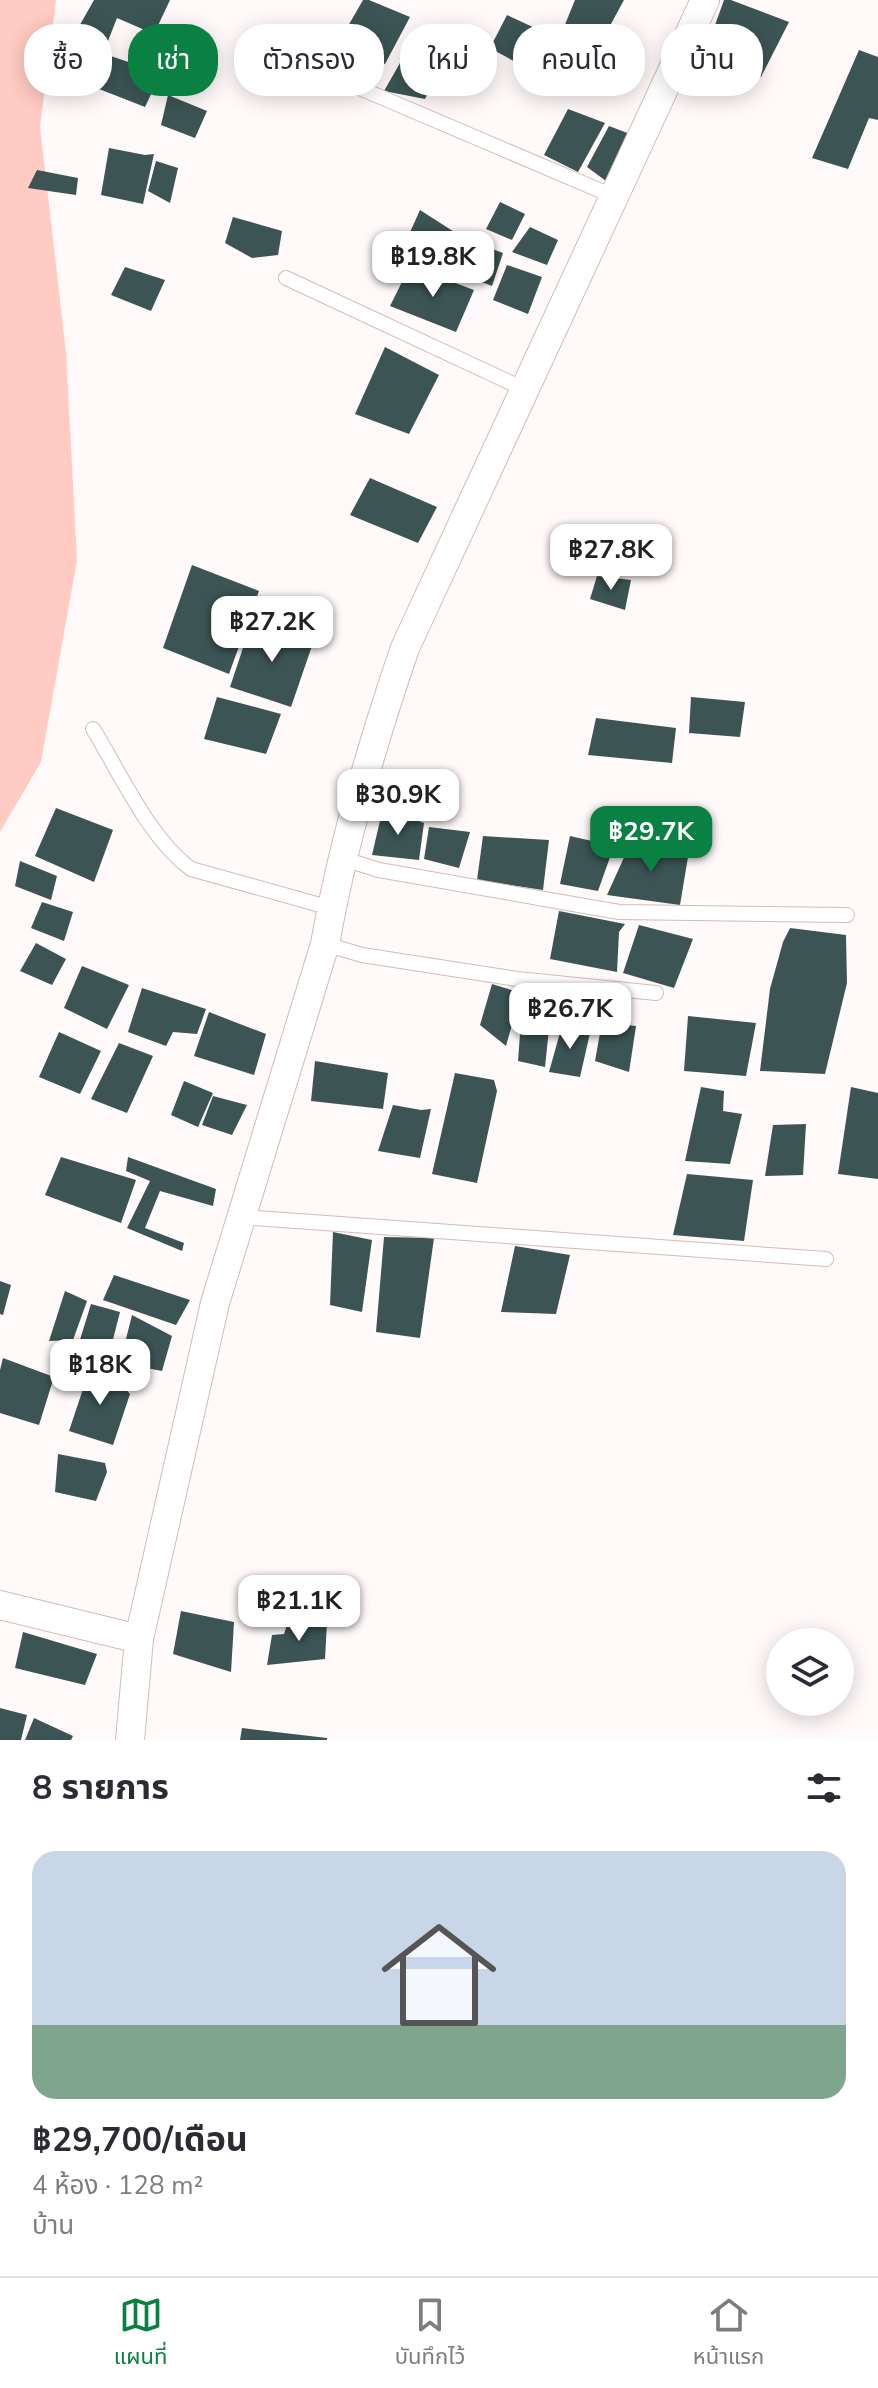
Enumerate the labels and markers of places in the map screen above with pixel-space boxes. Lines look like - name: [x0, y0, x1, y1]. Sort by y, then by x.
- pin: ฿19.8K: [368, 231, 498, 299]
- pin: ฿27.8K: [546, 524, 676, 592]
- pin: ฿27.2K: [207, 596, 337, 664]
- pin: ฿30.9K: [333, 769, 463, 837]
- pin: ฿29.7K: [586, 806, 716, 874]
- pin: ฿26.7K: [505, 983, 635, 1051]
- pin: ฿18K: [53, 1339, 147, 1407]
- pin: ฿21.1K: [234, 1575, 364, 1643]

